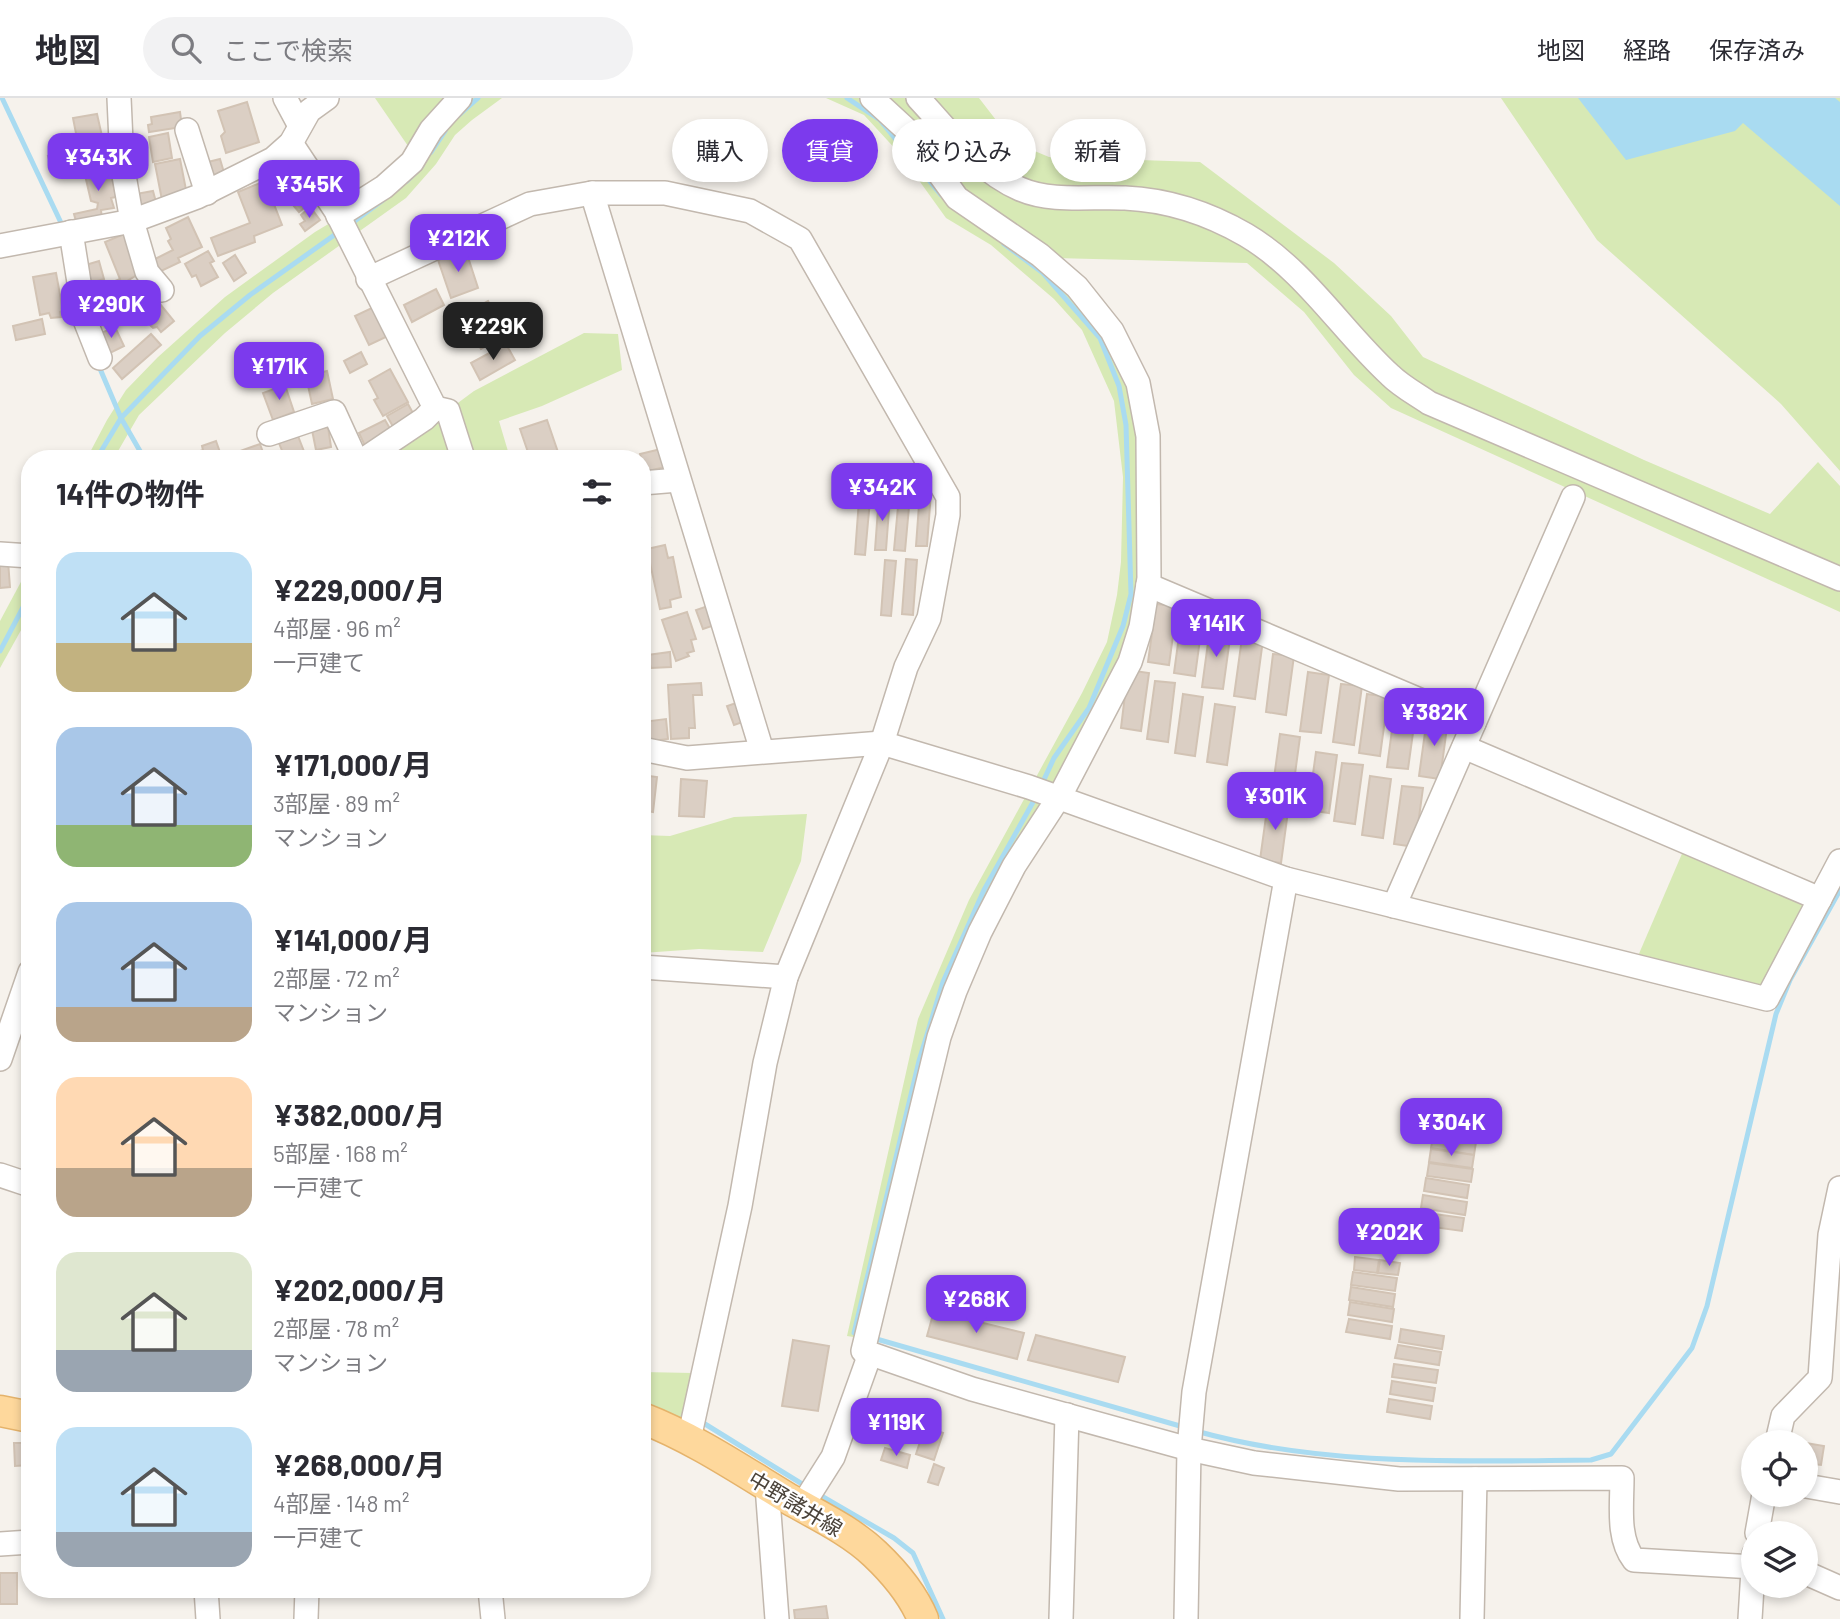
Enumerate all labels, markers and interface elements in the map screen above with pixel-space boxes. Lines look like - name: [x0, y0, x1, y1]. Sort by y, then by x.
- search box: [143, 17, 633, 80]
- text: 地図: [35, 29, 101, 69]
- icon: search: [167, 29, 205, 67]
- text: ここで検索: [223, 34, 353, 65]
- text: 地図: [1537, 35, 1585, 64]
- text: 経路: [1623, 35, 1671, 64]
- text: 保存済み: [1709, 35, 1805, 64]
- chip: 購入: [672, 119, 768, 182]
- chip: 賃貸: [782, 119, 878, 182]
- chip: 絞り込み: [892, 119, 1036, 182]
- chip: 新着: [1050, 119, 1146, 182]
- pin: ¥343K: [49, 134, 147, 193]
- text: ¥343K: [64, 142, 132, 170]
- pin: ¥345K: [260, 160, 358, 220]
- text: ¥345K: [275, 169, 343, 197]
- pin: ¥212K: [409, 214, 507, 274]
- text: ¥212K: [426, 223, 490, 251]
- pin: ¥290K: [62, 280, 160, 340]
- text: ¥290K: [77, 289, 145, 317]
- pin: ¥229K: [444, 302, 542, 362]
- text: ¥229K: [459, 311, 527, 339]
- pin: ¥171K: [230, 342, 328, 402]
- text: ¥171K: [250, 351, 308, 379]
- pin: ¥342K: [833, 464, 931, 523]
- text: ¥342K: [847, 472, 917, 500]
- icon: filters: [578, 473, 616, 511]
- text: 14件の物件: [56, 475, 205, 511]
- text: ¥229,000/月: [273, 571, 446, 607]
- icon: home: [112, 580, 196, 664]
- pin: ¥141K: [1167, 600, 1265, 659]
- text: ¥141K: [1187, 608, 1245, 636]
- text: 4部屋 · 96 m²: [273, 614, 401, 642]
- text: 一戸建て: [273, 648, 365, 676]
- pin: ¥382K: [1385, 688, 1483, 748]
- text: ¥382K: [1400, 697, 1468, 725]
- text: ¥171,000/月: [273, 746, 433, 782]
- icon: home: [112, 755, 196, 839]
- pin: ¥301K: [1226, 772, 1324, 832]
- text: ¥301K: [1243, 781, 1307, 809]
- text: 3部屋 · 89 m²: [273, 789, 400, 817]
- text: マンション: [273, 823, 388, 851]
- text: ¥141,000/月: [273, 921, 433, 957]
- icon: home: [112, 930, 196, 1014]
- text: 2部屋 · 72 m²: [273, 964, 400, 992]
- text: マンション: [273, 998, 388, 1026]
- text: ¥382,000/月: [273, 1096, 445, 1132]
- pin: ¥304K: [1402, 1098, 1500, 1158]
- icon: home: [112, 1105, 196, 1189]
- text: ¥304K: [1416, 1107, 1486, 1135]
- text: 5部屋 · 168 m²: [273, 1139, 408, 1167]
- text: 一戸建て: [273, 1173, 365, 1201]
- pin: ¥202K: [1340, 1208, 1438, 1268]
- text: ¥202K: [1354, 1217, 1424, 1245]
- text: ¥202,000/月: [273, 1271, 447, 1307]
- pin: ¥268K: [927, 1276, 1025, 1335]
- icon: home: [112, 1280, 196, 1364]
- text: ¥268K: [942, 1284, 1010, 1312]
- text: 2部屋 · 78 m²: [273, 1314, 399, 1342]
- text: マンション: [273, 1348, 388, 1376]
- pin: ¥119K: [847, 1398, 945, 1458]
- text: ¥119K: [867, 1407, 925, 1435]
- map controls: [1741, 1430, 1818, 1598]
- button: locate: [1741, 1430, 1818, 1507]
- text: ¥268,000/月: [273, 1446, 445, 1482]
- icon: home: [112, 1455, 196, 1539]
- street label: 中野諸井線: [745, 1465, 847, 1541]
- text: 4部屋 · 148 m²: [273, 1489, 410, 1517]
- button: layers: [1741, 1521, 1818, 1598]
- text: 一戸建て: [273, 1523, 365, 1551]

